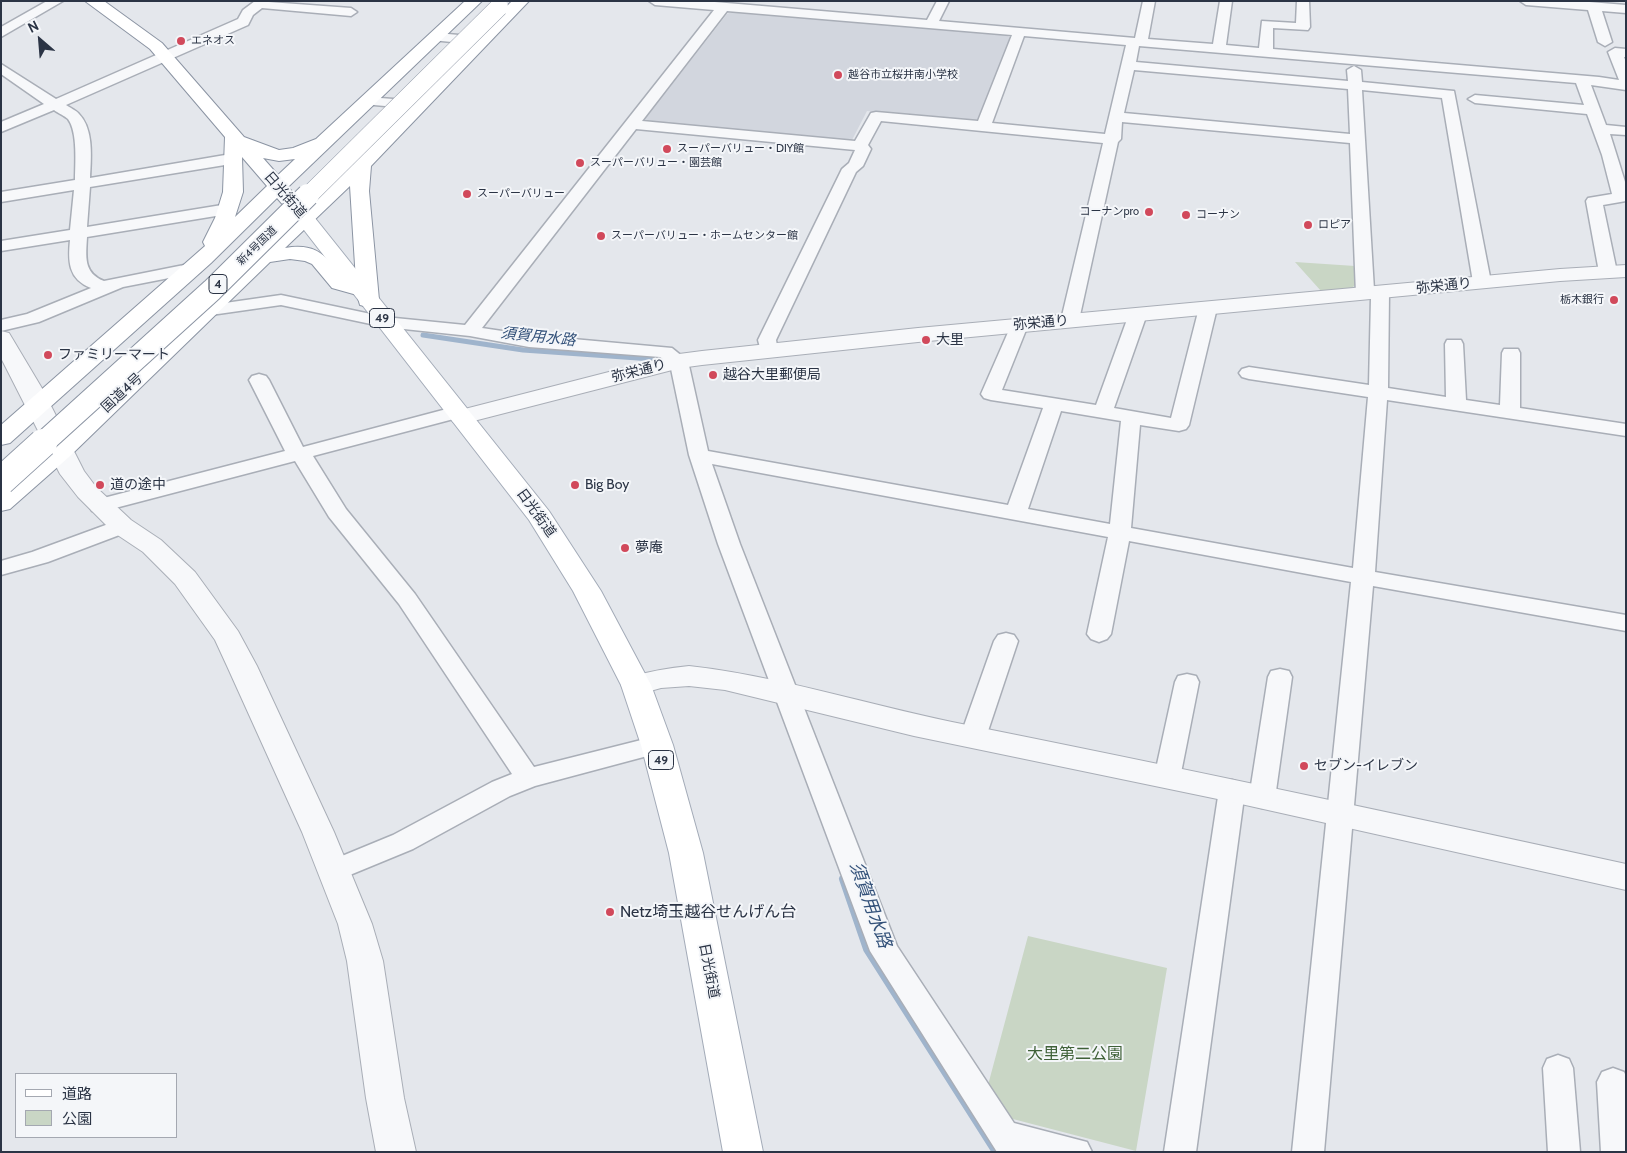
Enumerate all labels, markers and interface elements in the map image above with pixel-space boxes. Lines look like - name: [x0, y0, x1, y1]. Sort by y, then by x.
- north arrow: [15, 15, 65, 65]
- text: N: [25, 16, 42, 37]
- place label: エネオス: [191, 34, 235, 48]
- marker: エネオス: [175, 35, 187, 47]
- place label: 越谷市立桜井南小学校: [848, 68, 958, 82]
- marker: 越谷市立桜井南小学校: [832, 69, 844, 81]
- place label: スーパーバリュー・DIY館: [677, 142, 804, 156]
- marker: スーパーバリュー・DIY館: [661, 143, 673, 155]
- place label: スーパーバリュー・園芸館: [590, 156, 722, 170]
- marker: スーパーバリュー・園芸館: [574, 157, 586, 169]
- street label: 日光街道: [260, 168, 310, 222]
- place label: スーパーバリュー: [477, 187, 565, 201]
- marker: スーパーバリュー: [461, 188, 473, 200]
- place label: コーナンpro: [1079, 205, 1139, 219]
- marker: コーナンpro: [1143, 206, 1155, 218]
- place label: コーナン: [1196, 208, 1240, 222]
- marker: コーナン: [1180, 209, 1192, 221]
- place label: ロピア: [1318, 218, 1351, 232]
- marker: ロピア: [1302, 219, 1314, 231]
- street label: 新4号国道: [234, 224, 280, 268]
- place label: スーパーバリュー・ホームセンター館: [611, 229, 798, 243]
- marker: スーパーバリュー・ホームセンター館: [595, 230, 607, 242]
- road number: 4: [209, 274, 227, 294]
- street label: 弥栄通り: [1415, 275, 1473, 297]
- place label: 栃木銀行: [1560, 293, 1604, 307]
- marker: 栃木銀行: [1608, 294, 1620, 306]
- road number: 49: [370, 308, 394, 328]
- street label: 弥栄通り: [1012, 312, 1070, 334]
- water label: 須賀用水路: [500, 324, 576, 350]
- place label: 大里: [936, 332, 964, 348]
- marker: 大里: [920, 334, 932, 346]
- place label: ファミリーマート: [58, 347, 170, 363]
- marker: ファミリーマート: [42, 349, 54, 361]
- street label: 弥栄通り: [610, 356, 668, 386]
- place label: 越谷大里郵便局: [723, 367, 821, 383]
- marker: 越谷大里郵便局: [707, 369, 719, 381]
- street label: 国道4号: [98, 370, 146, 416]
- place label: 道の途中: [110, 477, 166, 493]
- place label: Big Boy: [585, 477, 629, 493]
- marker: 道の途中: [94, 479, 106, 491]
- marker: Big Boy: [569, 479, 581, 491]
- street label: 日光街道: [513, 485, 559, 541]
- place label: 夢庵: [635, 540, 663, 556]
- marker: 夢庵: [619, 542, 631, 554]
- road number: 49: [648, 750, 674, 770]
- place label: セブン-イレブン: [1314, 758, 1418, 774]
- marker: セブン-イレブン: [1298, 760, 1310, 772]
- water label: 須賀用水路: [844, 859, 896, 951]
- place label: Netz埼玉越谷せんげん台: [620, 902, 796, 922]
- marker: Netz埼玉越谷せんげん台: [604, 906, 616, 918]
- street label: 日光街道: [695, 942, 723, 1000]
- park label: 大里第二公園: [1027, 1044, 1123, 1064]
- legend: [15, 1073, 178, 1138]
- text: 道路: [62, 1085, 92, 1103]
- text: 公園: [62, 1110, 92, 1128]

